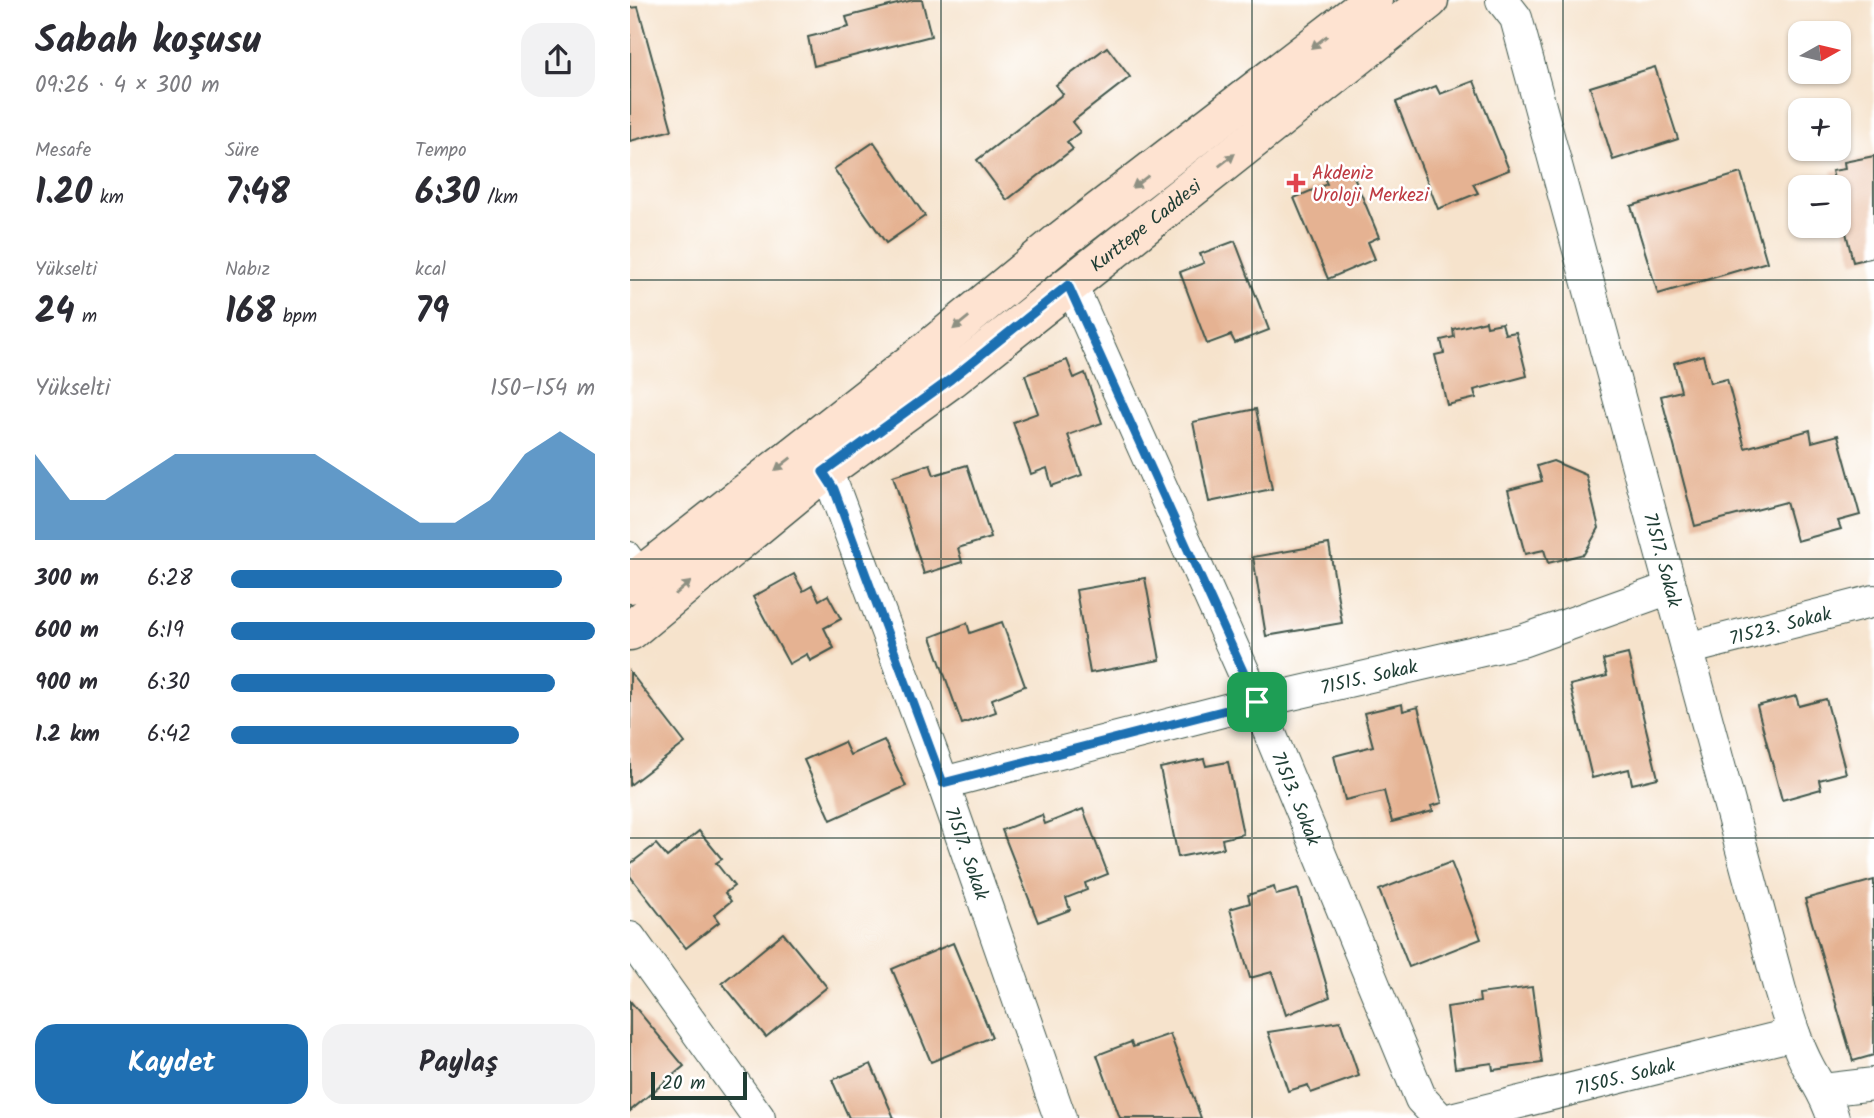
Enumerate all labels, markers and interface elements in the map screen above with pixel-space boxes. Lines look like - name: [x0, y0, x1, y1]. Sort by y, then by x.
- text: Sabah koşusu: [35, 12, 261, 72]
- north arrow: [1788, 21, 1852, 84]
- map controls: [1788, 21, 1851, 238]
- button: share: [521, 23, 595, 97]
- one-way arrow: [1311, 35, 1329, 50]
- text: 09:26 · 4 × 300 m: [35, 68, 219, 104]
- button: +: [1788, 98, 1851, 161]
- text: Mesafe: [35, 136, 91, 166]
- text: Süre: [225, 136, 259, 166]
- text: Tempo: [415, 136, 467, 166]
- one-way arrow: [1218, 152, 1236, 167]
- place label: Akdeniz Uroloji Merkezi: [1312, 159, 1430, 211]
- text: 1.20: [35, 166, 92, 222]
- text: 7:48: [225, 166, 290, 222]
- text: 6:30: [415, 166, 480, 222]
- street label: Kurttepe Caddesi: [1084, 172, 1210, 281]
- marker: Akdeniz Uroloji Merkezi: [1286, 173, 1306, 193]
- one-way arrow: [1131, 174, 1149, 189]
- button: −: [1788, 175, 1851, 238]
- text: km: [92, 183, 124, 213]
- text: /km: [480, 183, 518, 213]
- text: Yükselti: [35, 255, 97, 285]
- text: Nabız: [225, 255, 270, 285]
- text: kcal: [415, 255, 446, 285]
- text: 24: [35, 285, 74, 341]
- text: 168: [225, 285, 275, 341]
- text: 79: [415, 285, 449, 341]
- text: m: [74, 302, 97, 332]
- text: bpm: [275, 302, 317, 332]
- one-way arrow: [953, 315, 970, 330]
- text: Yükselti: [35, 371, 110, 407]
- text: 150–154 m: [490, 371, 595, 407]
- one-way arrow: [774, 456, 792, 471]
- street label: 71517. Sokak: [1634, 509, 1688, 611]
- text: 300 m: [35, 561, 99, 597]
- text: 6:28: [147, 561, 193, 597]
- one-way arrow: [673, 580, 691, 595]
- street label: 71523. Sokak: [1726, 600, 1835, 655]
- text: 600 m: [35, 613, 99, 649]
- text: 6:19: [147, 613, 184, 649]
- street label: 71515. Sokak: [1318, 653, 1421, 704]
- text: 900 m: [35, 665, 98, 701]
- text: 6:30: [147, 665, 190, 701]
- pin: [1227, 672, 1287, 732]
- icon: arrive: [1238, 683, 1276, 721]
- text: 1.2 km: [35, 717, 100, 753]
- text: 6:42: [147, 717, 191, 753]
- street label: 71513. Sokak: [1262, 747, 1328, 851]
- street label: 71517. Sokak: [935, 803, 996, 905]
- button: Kaydet: [35, 1024, 308, 1104]
- button: Paylaş: [322, 1024, 595, 1104]
- street label: 71505. Sokak: [1572, 1051, 1679, 1105]
- scale bar: [651, 1069, 747, 1101]
- text: 20 m: [662, 1069, 705, 1099]

